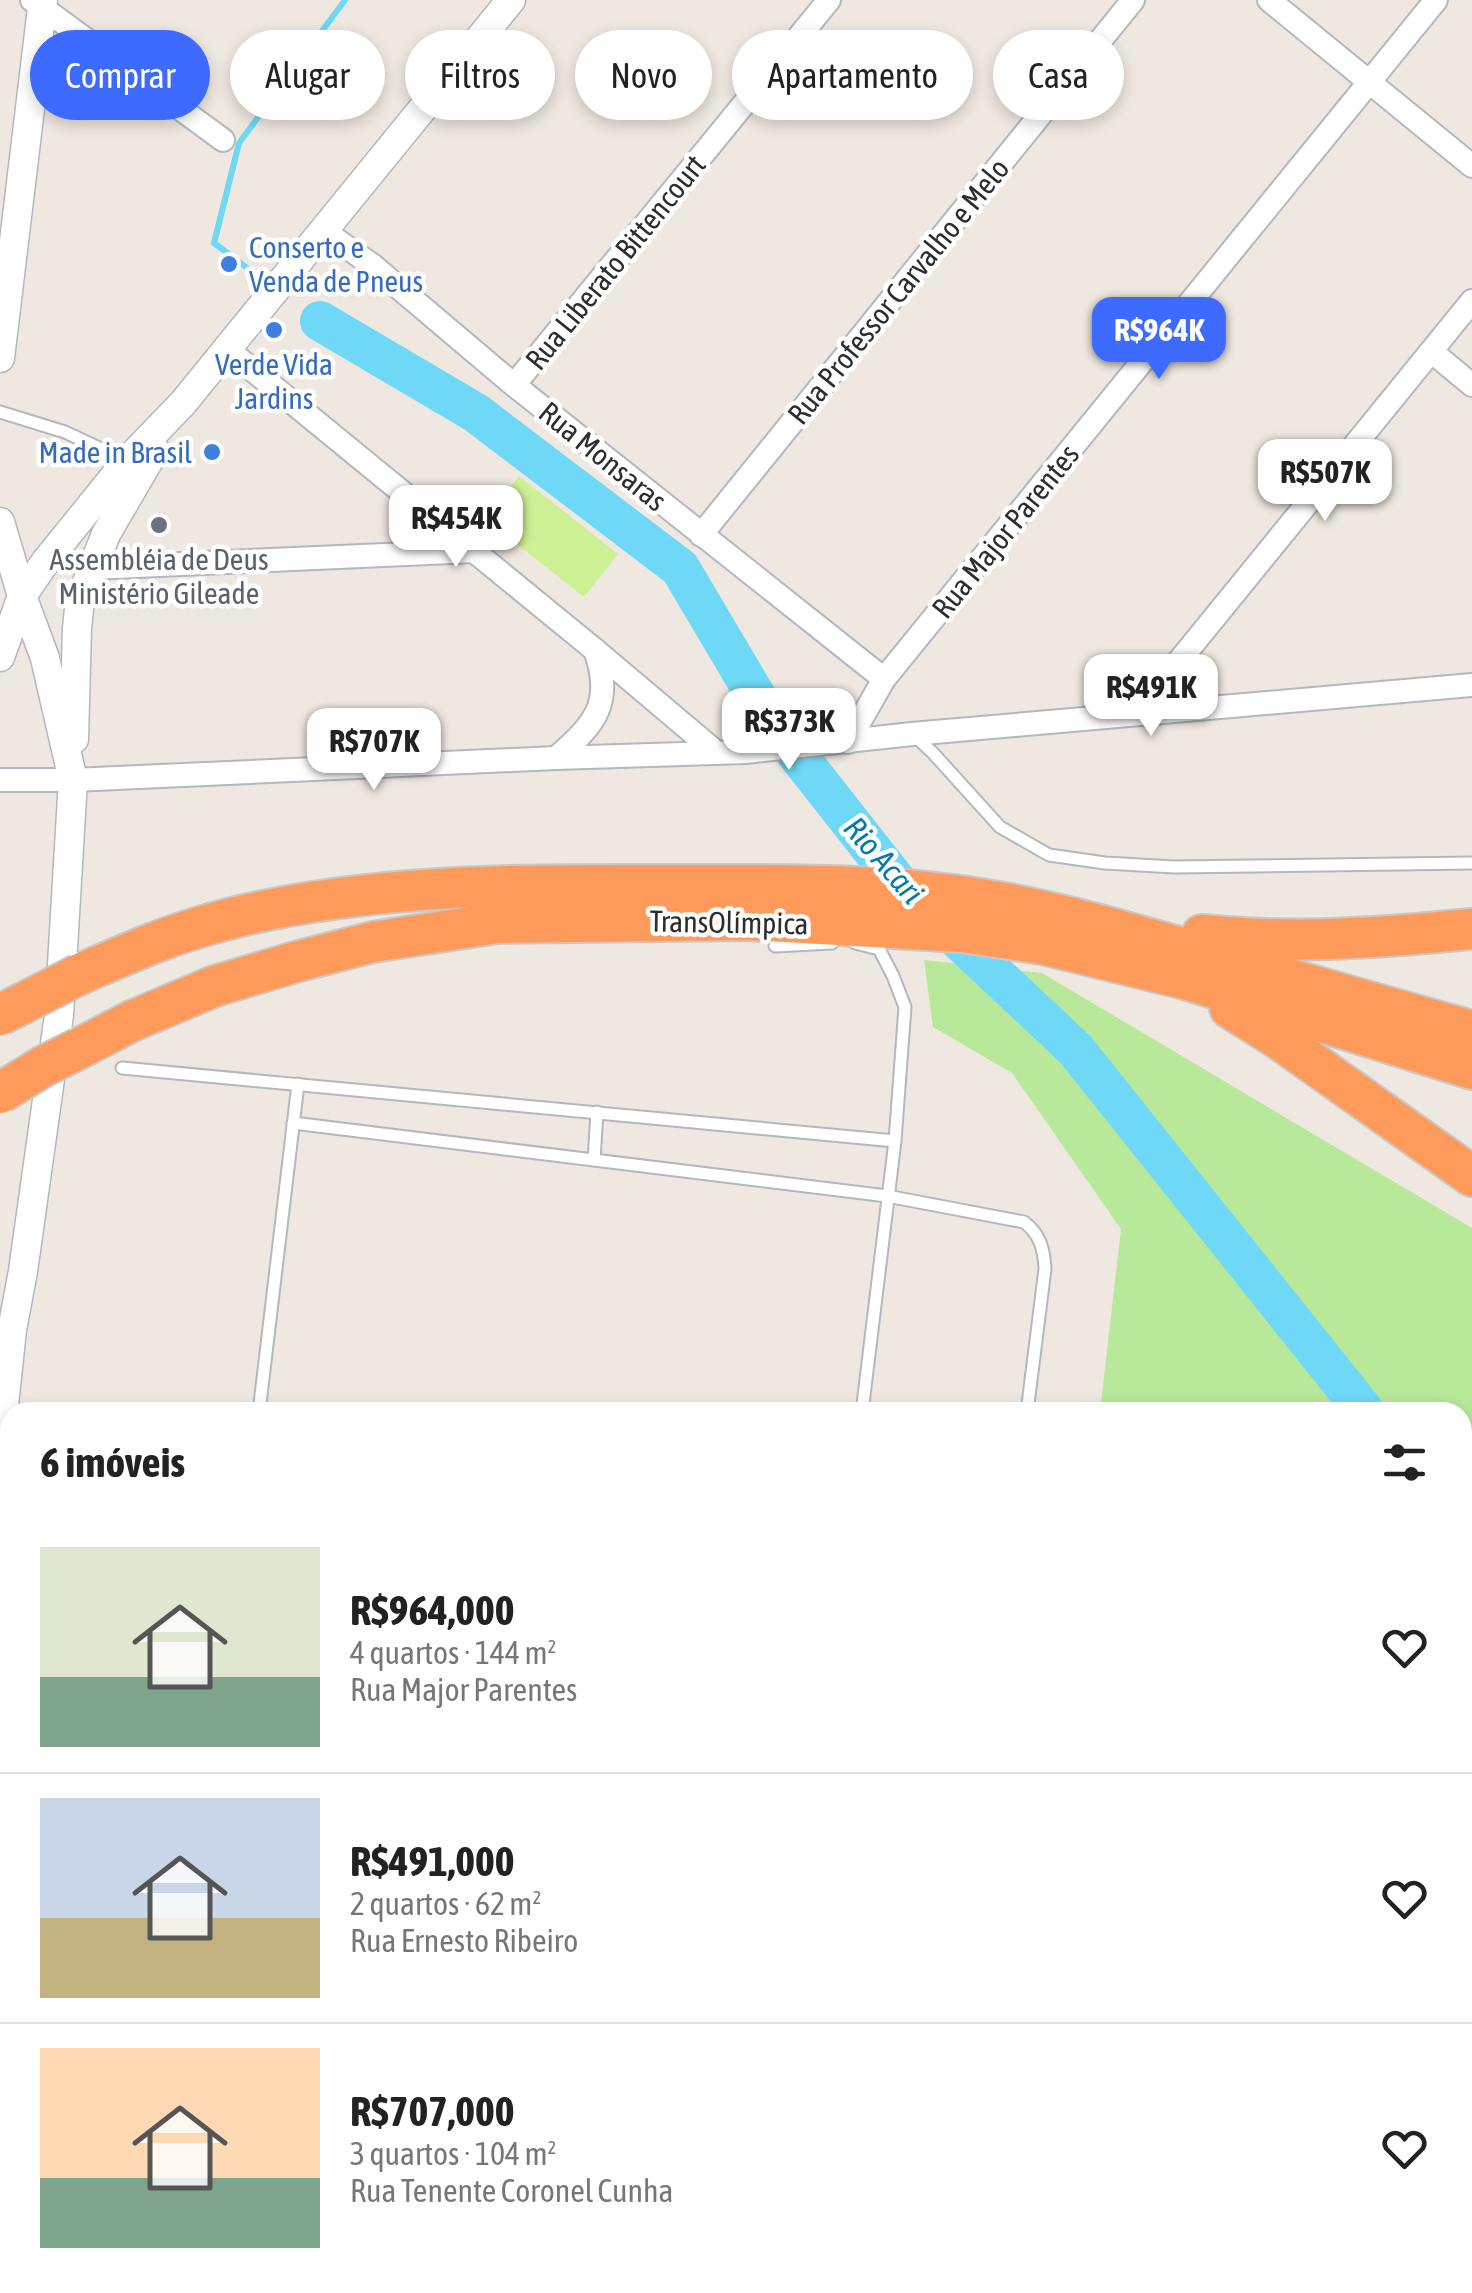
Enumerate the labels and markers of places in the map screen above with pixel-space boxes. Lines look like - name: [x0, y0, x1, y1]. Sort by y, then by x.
- place label: Conserto e Venda de Pneus: [249, 230, 423, 298]
- marker: Conserto e Venda de Pneus: [218, 253, 240, 275]
- pin: R$964K: [1078, 297, 1240, 382]
- marker: Verde Vida Jardins: [263, 319, 285, 341]
- place label: Verde Vida Jardins: [215, 347, 333, 415]
- place label: Made in Brasil: [39, 435, 192, 469]
- pin: R$507K: [1244, 439, 1406, 524]
- marker: Made in Brasil: [201, 441, 223, 463]
- pin: R$454K: [375, 485, 537, 570]
- marker: Assembléia de Deus Ministério Gileade: [148, 514, 170, 536]
- place label: Assembléia de Deus Ministério Gileade: [50, 542, 269, 610]
- pin: R$491K: [1070, 654, 1232, 739]
- pin: R$373K: [708, 688, 870, 773]
- pin: R$707K: [293, 708, 455, 793]

